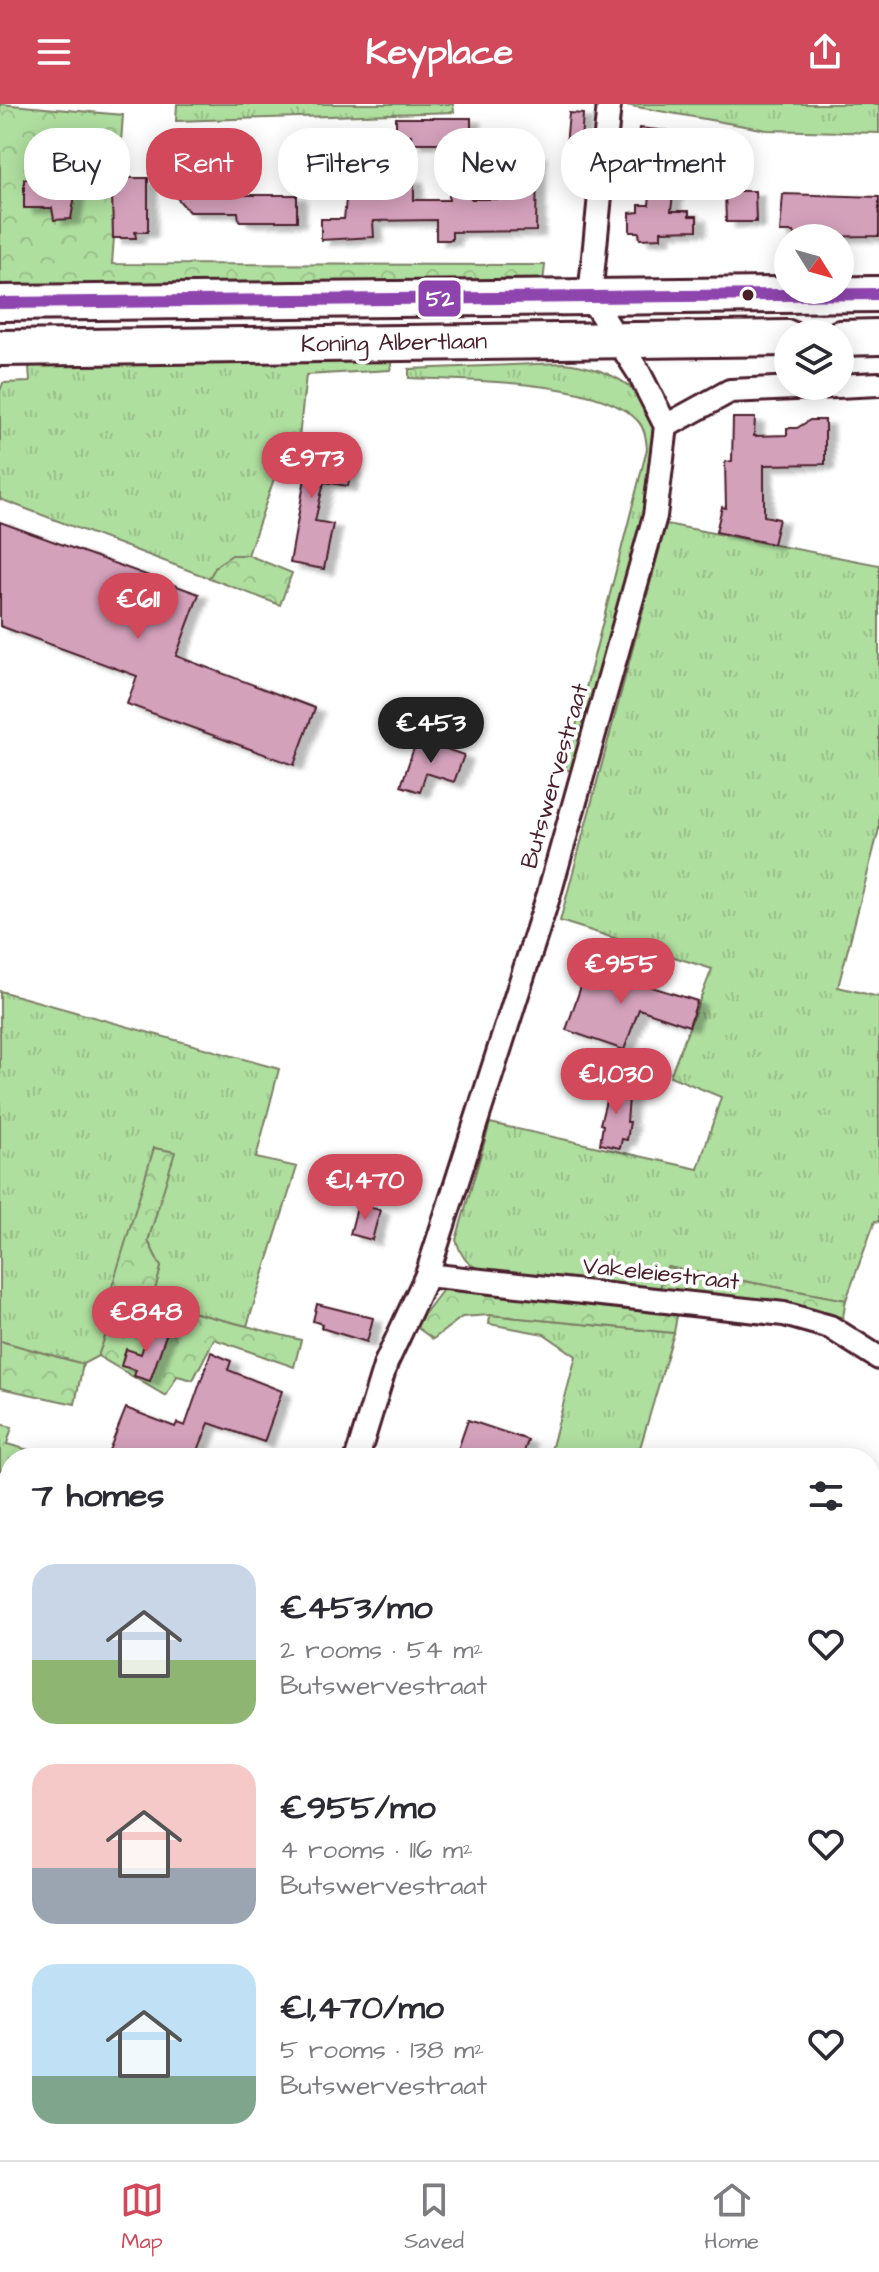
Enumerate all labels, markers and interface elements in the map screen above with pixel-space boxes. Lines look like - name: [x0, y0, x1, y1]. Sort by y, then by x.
- text: Keyplace: [366, 27, 513, 78]
- icon: menu: [32, 30, 76, 74]
- icon: share: [803, 30, 847, 74]
- chip: Buy: [24, 128, 130, 200]
- chip: Rent: [146, 128, 262, 200]
- chip: Filters: [278, 128, 418, 200]
- chip: New: [434, 128, 545, 200]
- chip: Apartment: [561, 128, 754, 200]
- north arrow: [774, 224, 854, 304]
- map controls: [774, 224, 854, 400]
- line badge: 52: [417, 279, 462, 318]
- text: 52: [426, 284, 454, 315]
- unlabelled marker: [740, 287, 756, 303]
- button: layers: [774, 320, 854, 400]
- street label: Koning Albertlaan: [301, 324, 488, 363]
- pin: €973: [265, 432, 359, 500]
- text: €973: [280, 440, 344, 476]
- pin: €611: [91, 573, 185, 641]
- text: €611: [116, 581, 160, 617]
- street label: Butswervestraat: [512, 679, 598, 873]
- pin: €453: [384, 697, 478, 765]
- text: €453: [396, 705, 466, 741]
- pin: €955: [574, 938, 668, 1006]
- text: €955: [585, 946, 657, 982]
- pin: €1,030: [551, 1048, 681, 1116]
- text: €1,030: [579, 1056, 653, 1092]
- pin: €1,470: [300, 1154, 430, 1222]
- text: €1,470: [326, 1162, 404, 1198]
- street label: Vakeleiestraat: [581, 1249, 741, 1299]
- pin: €848: [99, 1286, 193, 1354]
- text: €848: [110, 1294, 182, 1330]
- text: 7 homes: [32, 1472, 164, 1520]
- icon: filters: [804, 1474, 848, 1518]
- text: €453/mo: [280, 1584, 433, 1632]
- icon: home: [96, 1596, 192, 1692]
- icon: heart: [804, 1622, 848, 1666]
- text: 2 rooms · 54 m²: [280, 1632, 483, 1668]
- text: Butswervestraat: [280, 1668, 487, 1704]
- text: €955/mo: [280, 1784, 436, 1832]
- icon: home: [96, 1796, 192, 1892]
- icon: heart: [804, 1822, 848, 1866]
- text: 4 rooms · 116 m²: [280, 1832, 473, 1868]
- text: Butswervestraat: [280, 1868, 487, 1904]
- text: €1,470/mo: [280, 1984, 444, 2032]
- icon: home: [96, 1996, 192, 2092]
- icon: heart: [804, 2022, 848, 2066]
- text: 5 rooms · 138 m²: [280, 2032, 484, 2068]
- text: Butswervestraat: [280, 2068, 487, 2104]
- tab: Map: [120, 2178, 164, 2257]
- tab: Saved: [404, 2178, 464, 2257]
- tab: Home: [704, 2178, 759, 2257]

